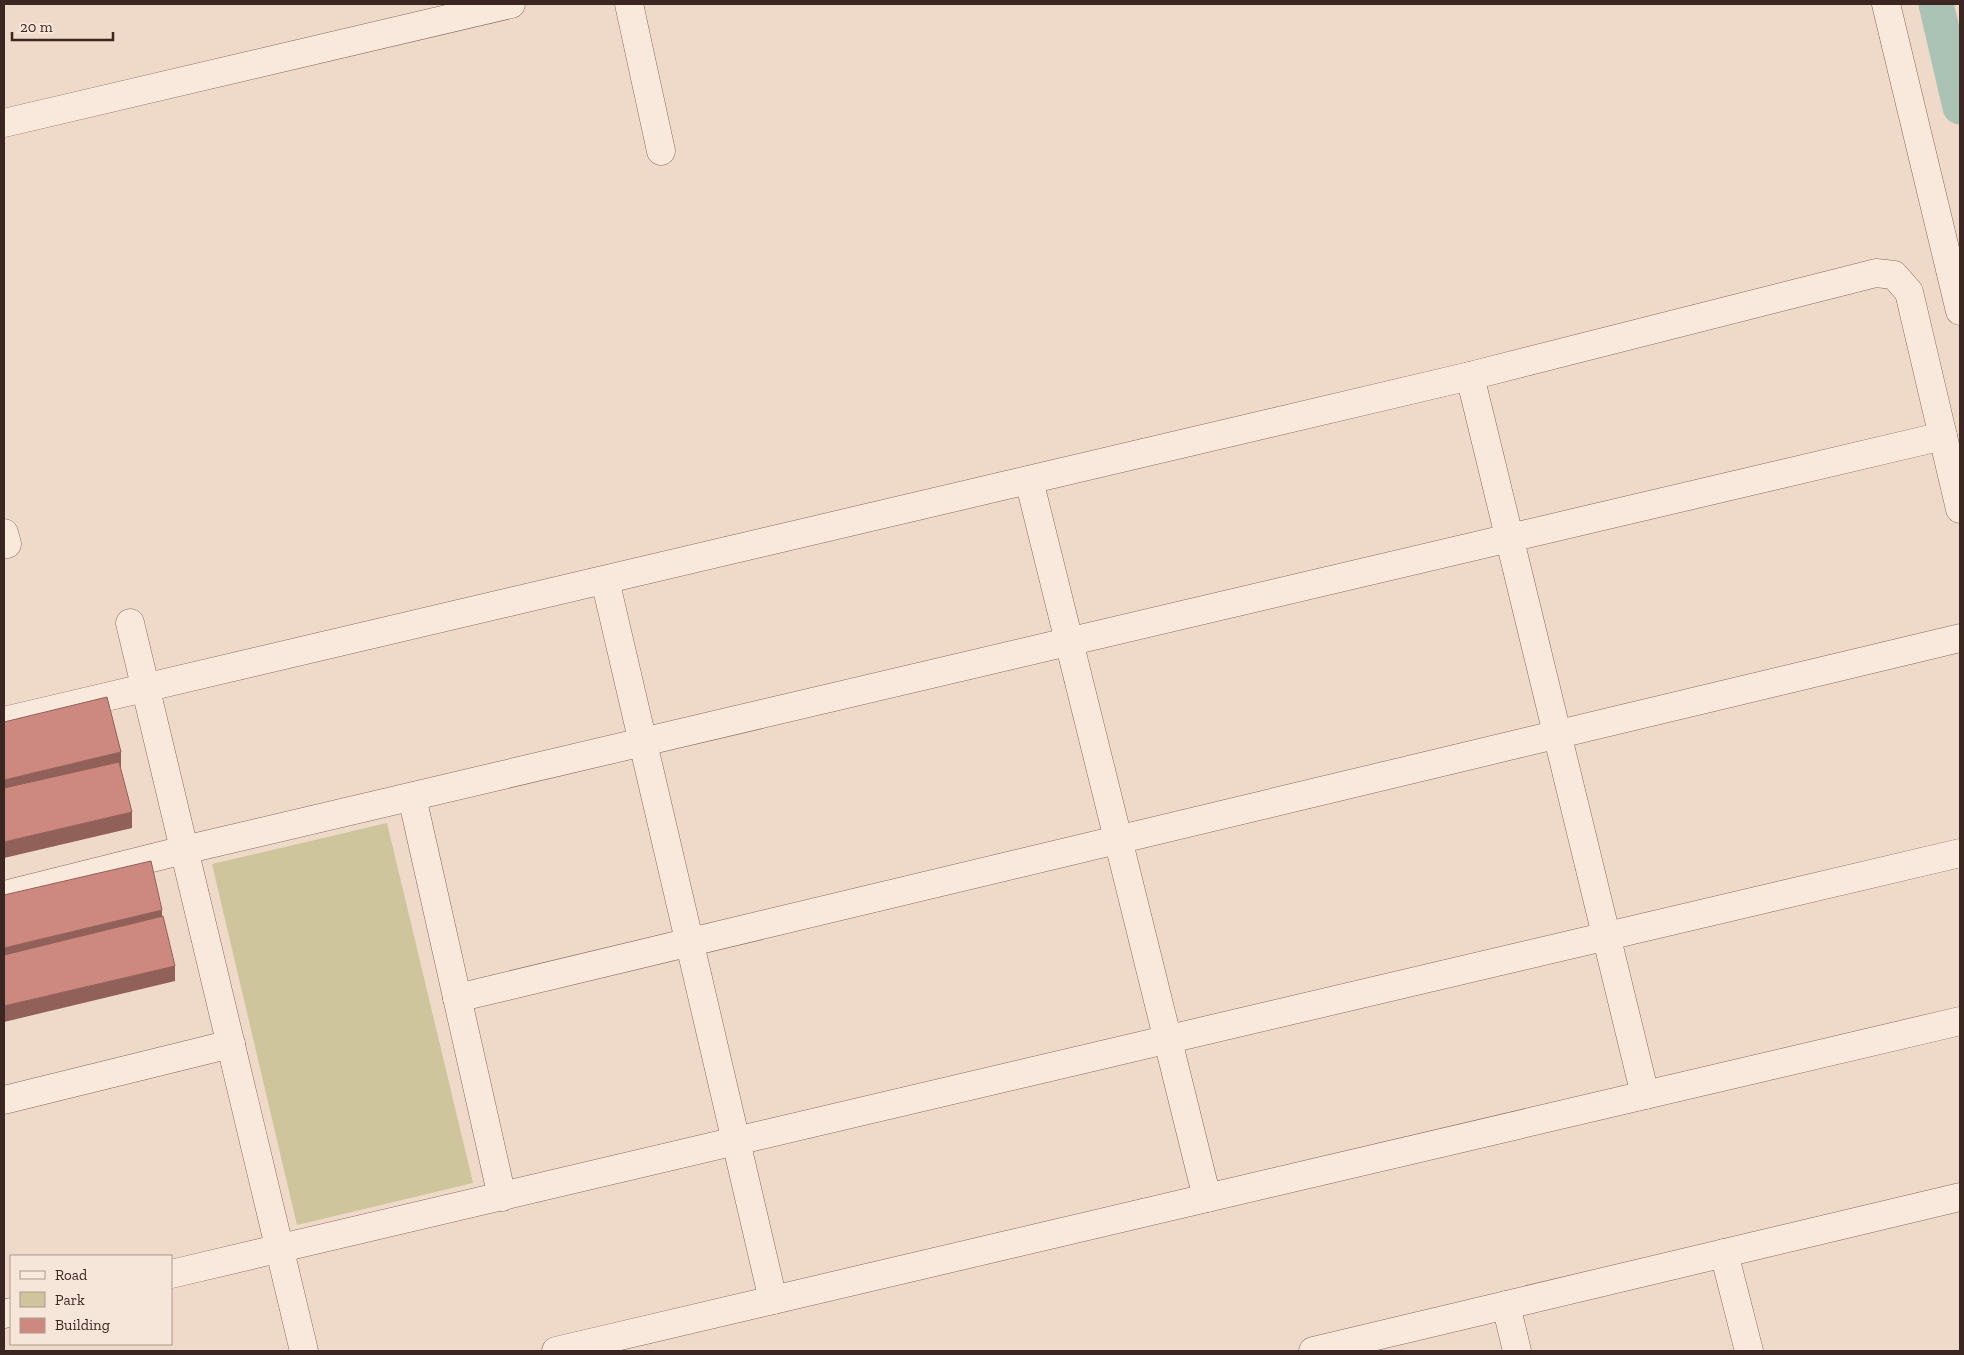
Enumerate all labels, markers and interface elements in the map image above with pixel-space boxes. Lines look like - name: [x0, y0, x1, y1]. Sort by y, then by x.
- scale bar: [12, 10, 114, 42]
- text: 20 m: [20, 18, 53, 36]
- legend: [10, 1255, 172, 1345]
- text: Road: [55, 1266, 88, 1284]
- text: Park: [55, 1291, 85, 1309]
- text: Building: [55, 1316, 110, 1334]

